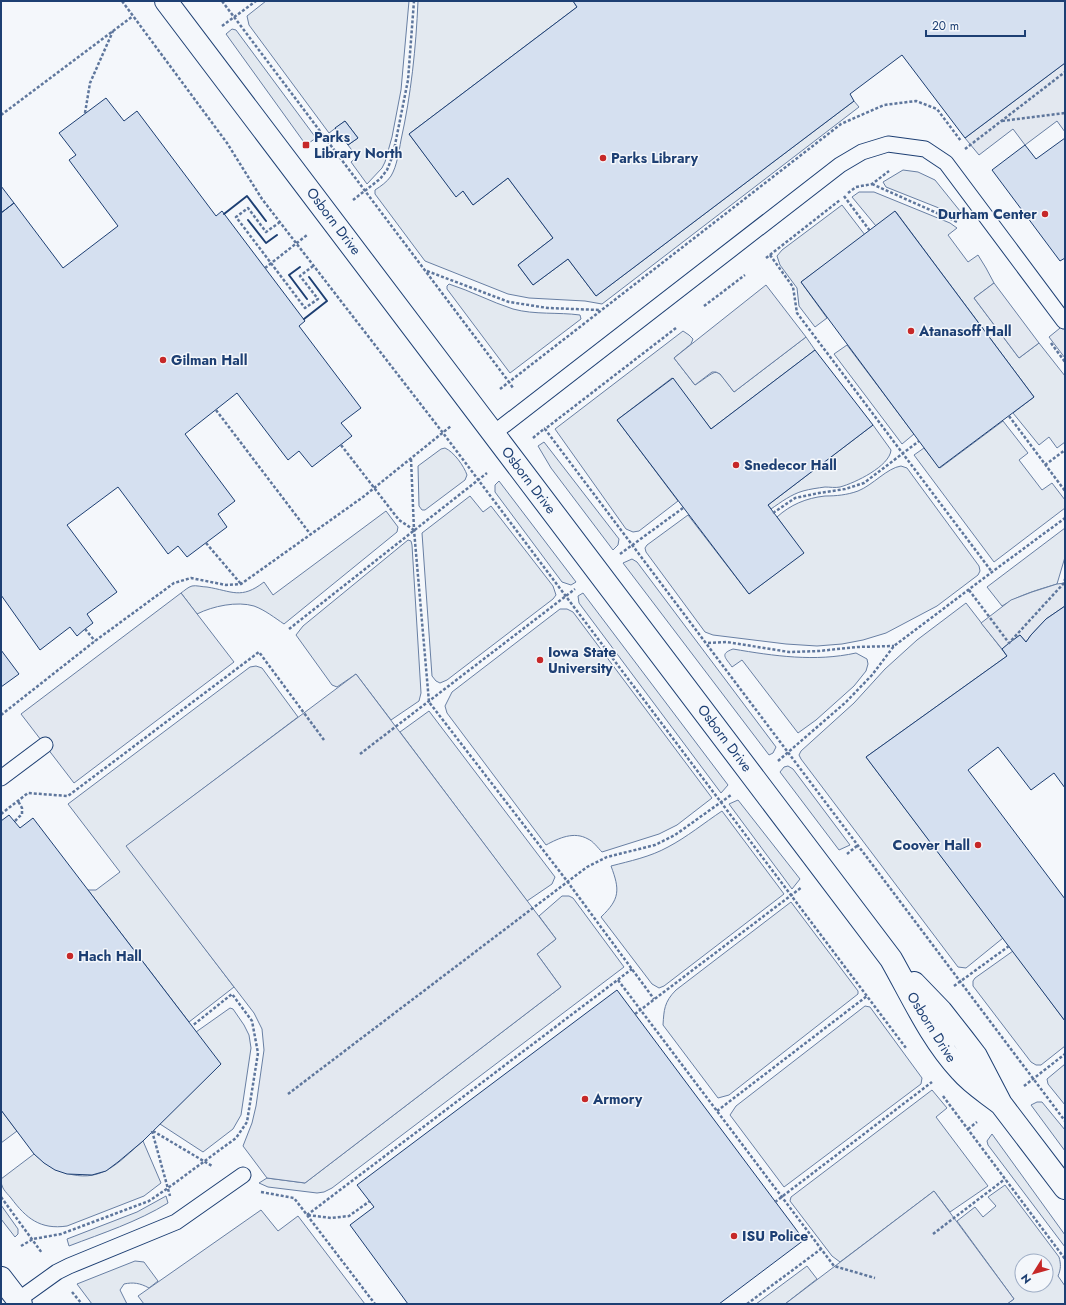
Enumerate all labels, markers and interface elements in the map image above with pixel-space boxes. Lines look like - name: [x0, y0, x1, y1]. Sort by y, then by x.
- scale bar: [926, 12, 1025, 38]
- text: 20 m: [932, 17, 959, 35]
- place label: Parks Library North: [314, 127, 402, 163]
- marker: Parks Library North: [301, 140, 311, 150]
- place label: Parks Library: [611, 148, 699, 168]
- marker: Parks Library: [598, 153, 608, 163]
- street label: Osborn Drive: [302, 183, 366, 259]
- place label: Durham Center: [938, 204, 1037, 224]
- marker: Durham Center: [1040, 209, 1050, 219]
- place label: Atanasoff Hall: [918, 321, 1011, 341]
- marker: Atanasoff Hall: [906, 326, 916, 336]
- place label: Gilman Hall: [171, 350, 247, 370]
- marker: Gilman Hall: [158, 355, 168, 365]
- street label: Osborn Drive: [497, 442, 561, 518]
- place label: Snedecor Hall: [744, 455, 837, 475]
- marker: Snedecor Hall: [731, 460, 741, 470]
- place label: Iowa State University: [548, 642, 616, 678]
- marker: Iowa State University: [535, 655, 545, 665]
- street label: Osborn Drive: [693, 700, 757, 776]
- place label: Coover Hall: [893, 835, 970, 855]
- marker: Coover Hall: [973, 840, 983, 850]
- place label: Hach Hall: [78, 946, 142, 966]
- marker: Hach Hall: [65, 951, 75, 961]
- street label: Osborn Drive: [902, 988, 962, 1066]
- place label: Armory: [592, 1089, 643, 1109]
- marker: Armory: [580, 1094, 590, 1104]
- place label: ISU Police: [742, 1226, 808, 1246]
- marker: ISU Police: [729, 1231, 739, 1241]
- north arrow: [1014, 1253, 1054, 1293]
- text: N: [1017, 1271, 1035, 1287]

